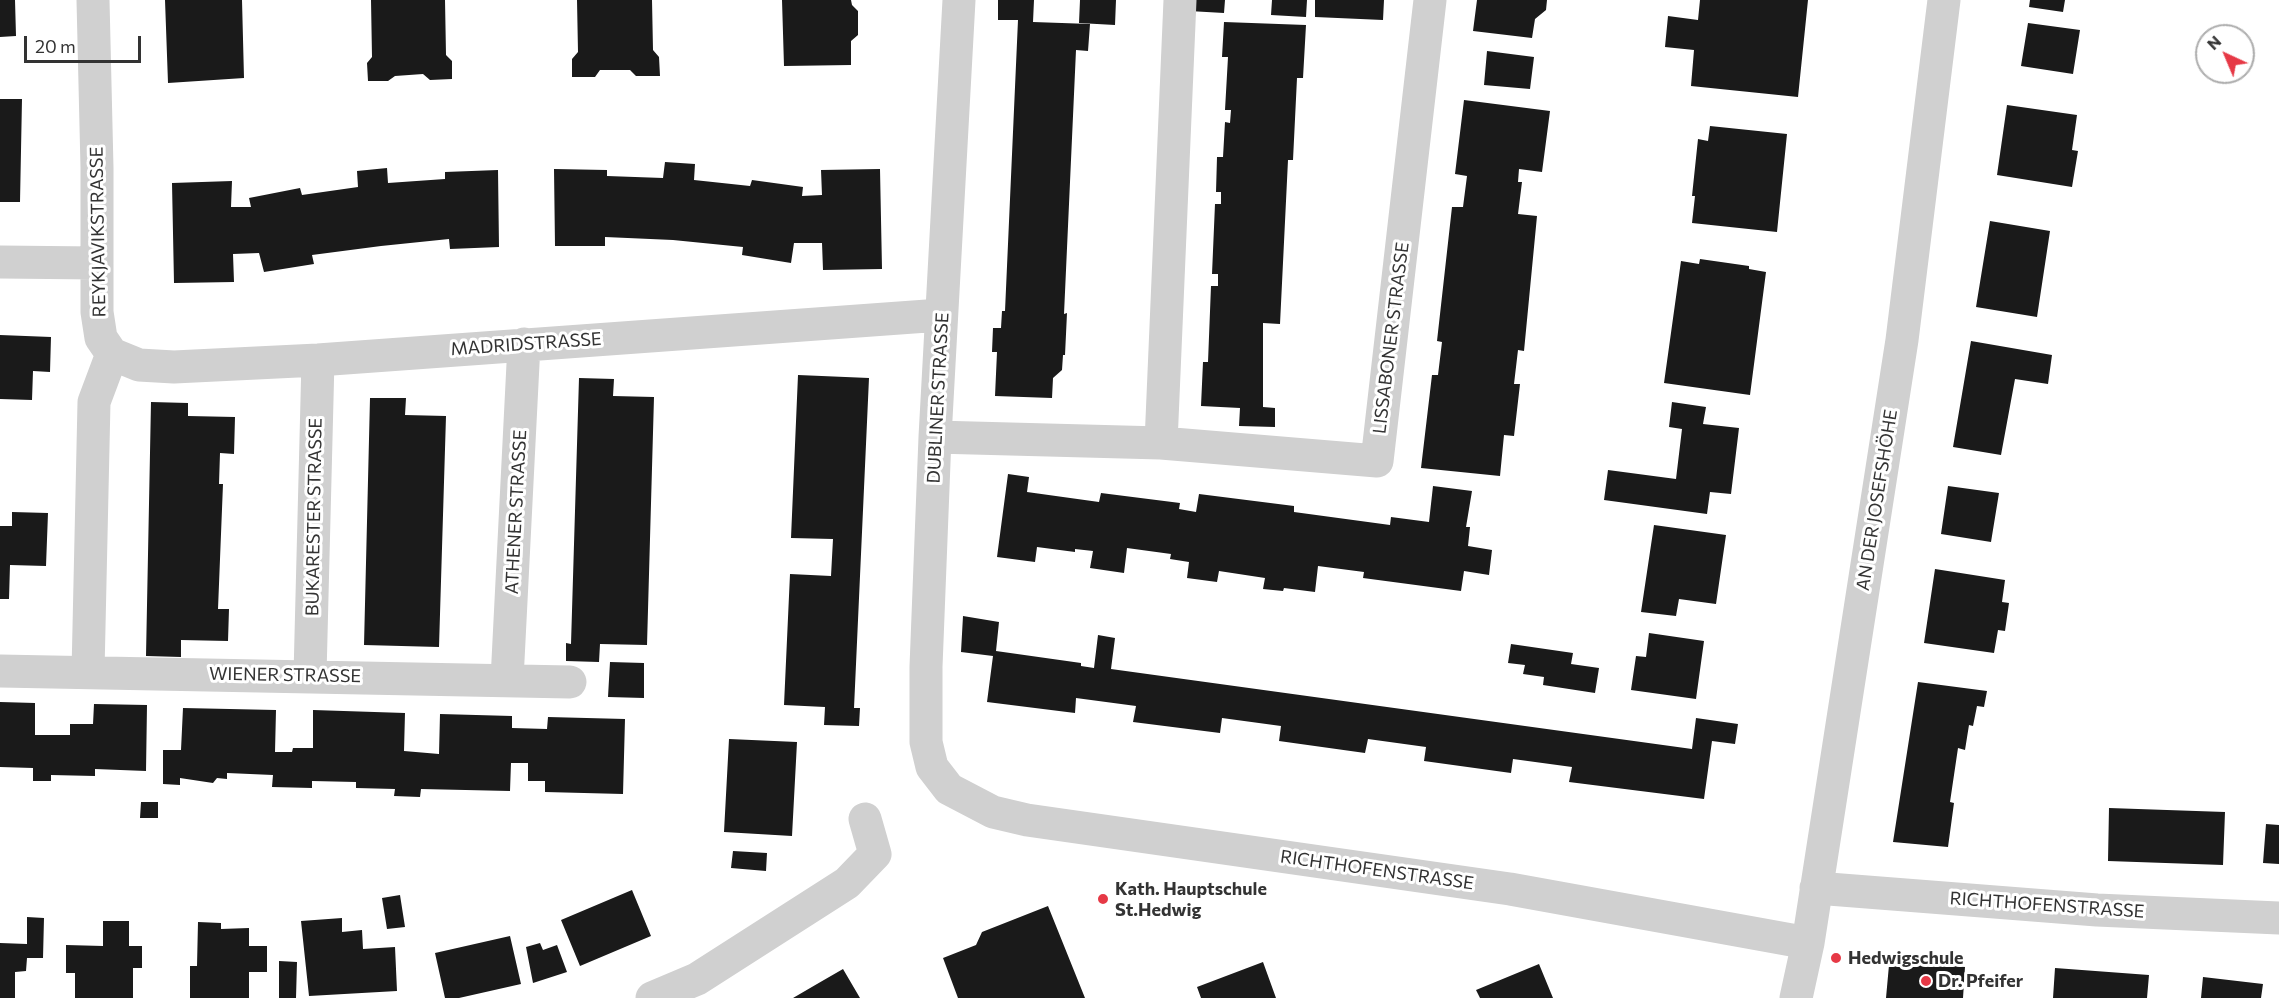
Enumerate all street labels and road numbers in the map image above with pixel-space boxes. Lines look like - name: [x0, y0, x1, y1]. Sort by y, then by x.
- street label: REYKJAVIKSTRASSE: [86, 147, 110, 317]
- street label: LISSABONER STRASSE: [1369, 241, 1413, 435]
- street label: DUBLINER STRASSE: [923, 312, 953, 484]
- street label: MADRIDSTRASSE: [450, 328, 602, 360]
- street label: AN DER JOSEFSHÖHE: [1852, 408, 1902, 592]
- street label: BUKARESTER STRASSE: [301, 418, 327, 616]
- street label: ATHENER STRASSE: [501, 429, 531, 595]
- street label: WIENER STRASSE: [209, 663, 361, 687]
- street label: RICHTHOFENSTRASSE: [1279, 846, 1475, 894]
- street label: RICHTHOFENSTRASSE: [1949, 887, 2145, 923]

